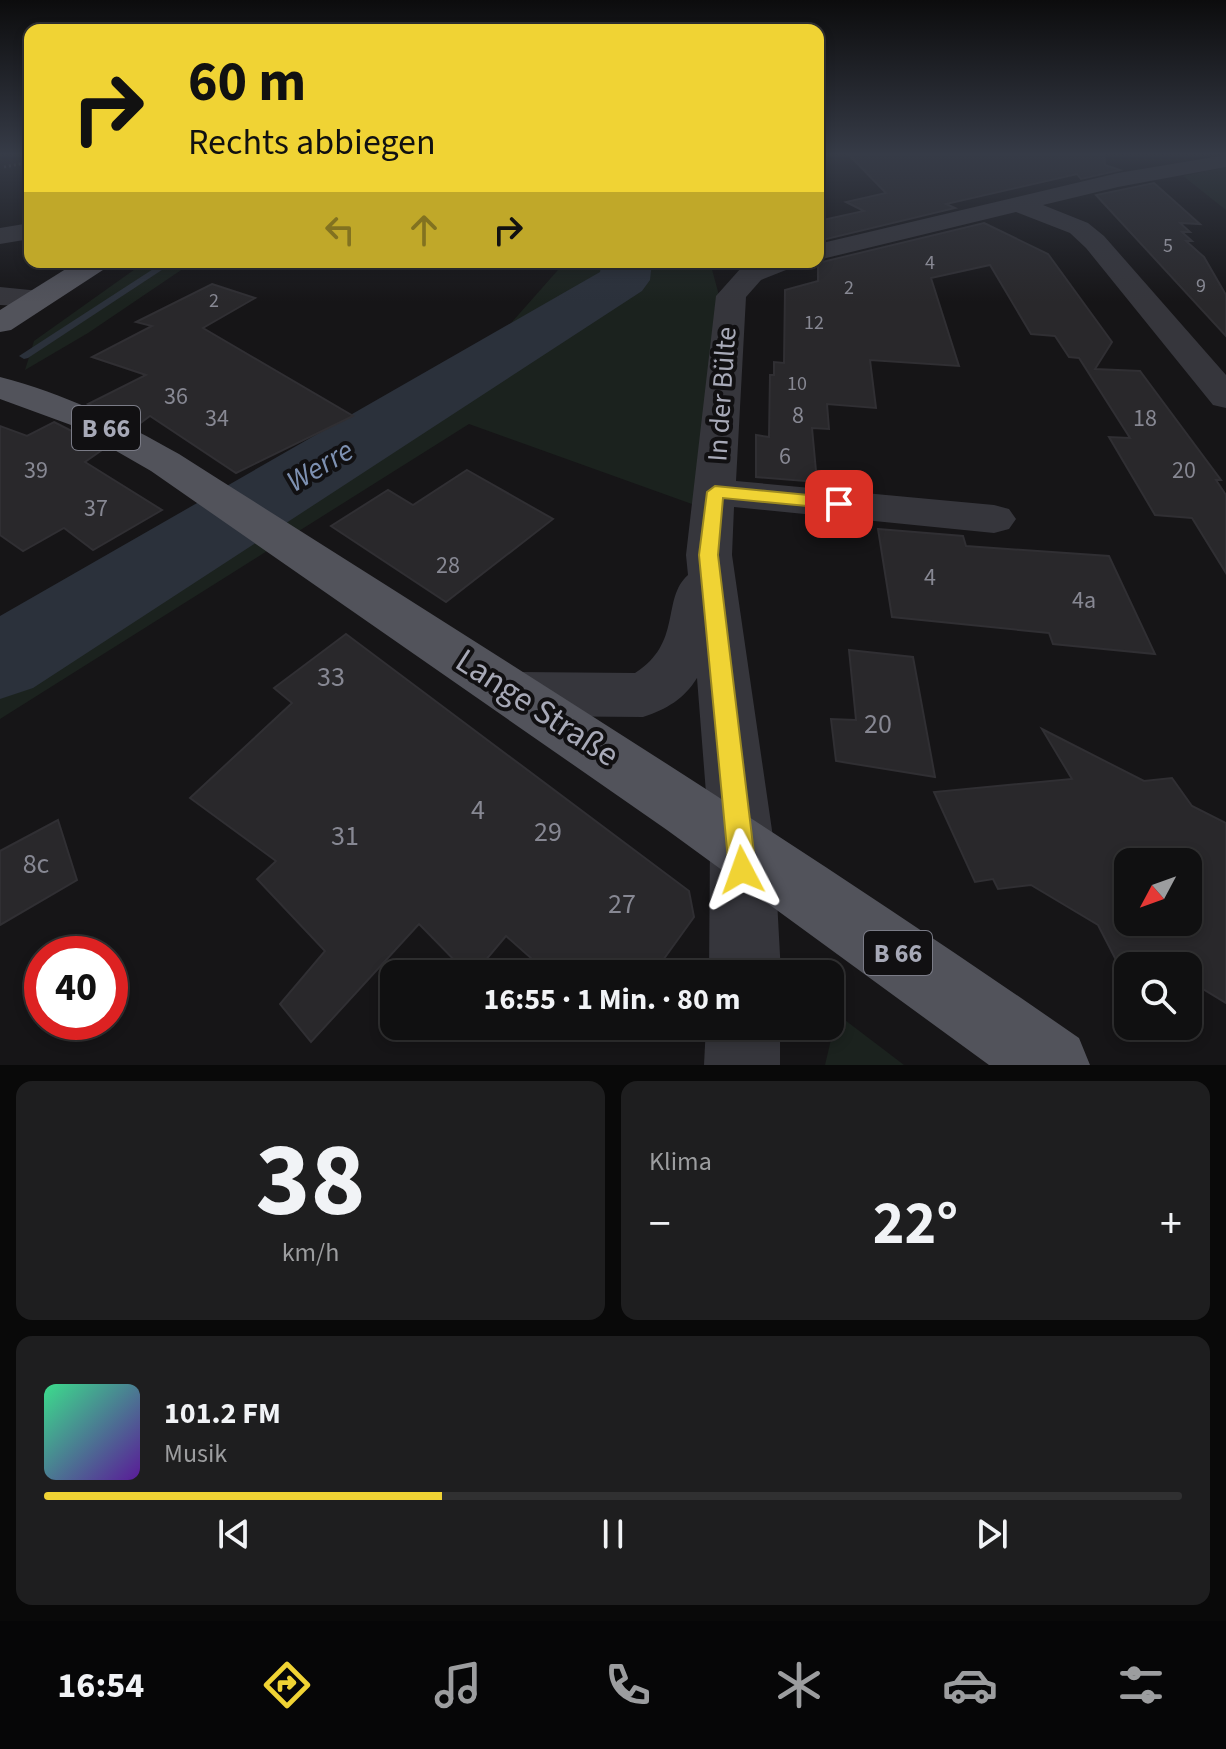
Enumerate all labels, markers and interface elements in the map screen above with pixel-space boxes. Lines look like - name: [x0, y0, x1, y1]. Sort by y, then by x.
- text: 60 m: [188, 43, 306, 122]
- icon: right: [56, 56, 160, 160]
- text: Rechts abbiegen: [188, 117, 436, 168]
- icon: left: [318, 208, 362, 252]
- icon: ahead: [402, 208, 446, 252]
- icon: right: [486, 208, 530, 252]
- house number: 5: [1163, 232, 1173, 260]
- house number: 4: [925, 249, 935, 277]
- house number: 9: [1196, 272, 1206, 300]
- house number: 2: [844, 274, 854, 302]
- house number: 2: [209, 287, 219, 315]
- house number: 12: [804, 309, 824, 337]
- street label: In der Bülte: [697, 325, 747, 463]
- house number: 10: [787, 370, 807, 398]
- house number: 36: [164, 379, 188, 414]
- house number: 8: [792, 398, 804, 433]
- house number: 34: [205, 401, 229, 436]
- house number: 18: [1133, 401, 1157, 436]
- road number: B 66: [72, 406, 140, 450]
- water label: Werre: [278, 429, 362, 503]
- house number: 6: [779, 439, 791, 474]
- house number: 39: [24, 453, 48, 488]
- house number: 20: [1172, 453, 1196, 488]
- pin: [805, 470, 873, 538]
- icon: arrive: [817, 482, 861, 526]
- house number: 37: [84, 491, 108, 526]
- house number: 28: [436, 548, 460, 583]
- house number: 4: [924, 560, 936, 595]
- house number: 4a: [1072, 583, 1096, 618]
- street label: Lange Straße: [446, 637, 628, 779]
- house number: 33: [317, 657, 345, 697]
- house number: 20: [864, 704, 892, 744]
- house number: 4: [471, 790, 485, 830]
- house number: 29: [534, 812, 562, 852]
- house number: 31: [331, 816, 359, 856]
- position arrow: [700, 828, 784, 912]
- house number: 8c: [23, 844, 50, 884]
- north arrow: [1114, 848, 1202, 936]
- map controls: [1114, 848, 1202, 1040]
- house number: 27: [608, 884, 636, 924]
- road number: B 66: [864, 931, 932, 975]
- speed limit sign: 40: [24, 936, 128, 1040]
- button: search: [1114, 952, 1202, 1040]
- text: 16:55 · 1 Min. · 80 m: [484, 978, 740, 1021]
- text: 38: [256, 1108, 365, 1256]
- text: Klima: [649, 1143, 712, 1180]
- text: 22°: [873, 1182, 958, 1267]
- text: −: [649, 1193, 671, 1256]
- text: +: [1160, 1193, 1182, 1256]
- text: km/h: [282, 1234, 339, 1271]
- text: 101.2 FM: [164, 1392, 281, 1435]
- text: Musik: [164, 1435, 227, 1472]
- icon: previous: [212, 1512, 256, 1556]
- icon: pause: [591, 1512, 635, 1556]
- icon: next: [970, 1512, 1014, 1556]
- icon: directions: [259, 1657, 315, 1713]
- icon: music: [430, 1657, 486, 1713]
- icon: phone: [600, 1657, 656, 1713]
- icon: climate: [771, 1657, 827, 1713]
- icon: car: [942, 1657, 998, 1713]
- icon: filters: [1113, 1657, 1169, 1713]
- text: 16:54: [57, 1660, 144, 1711]

